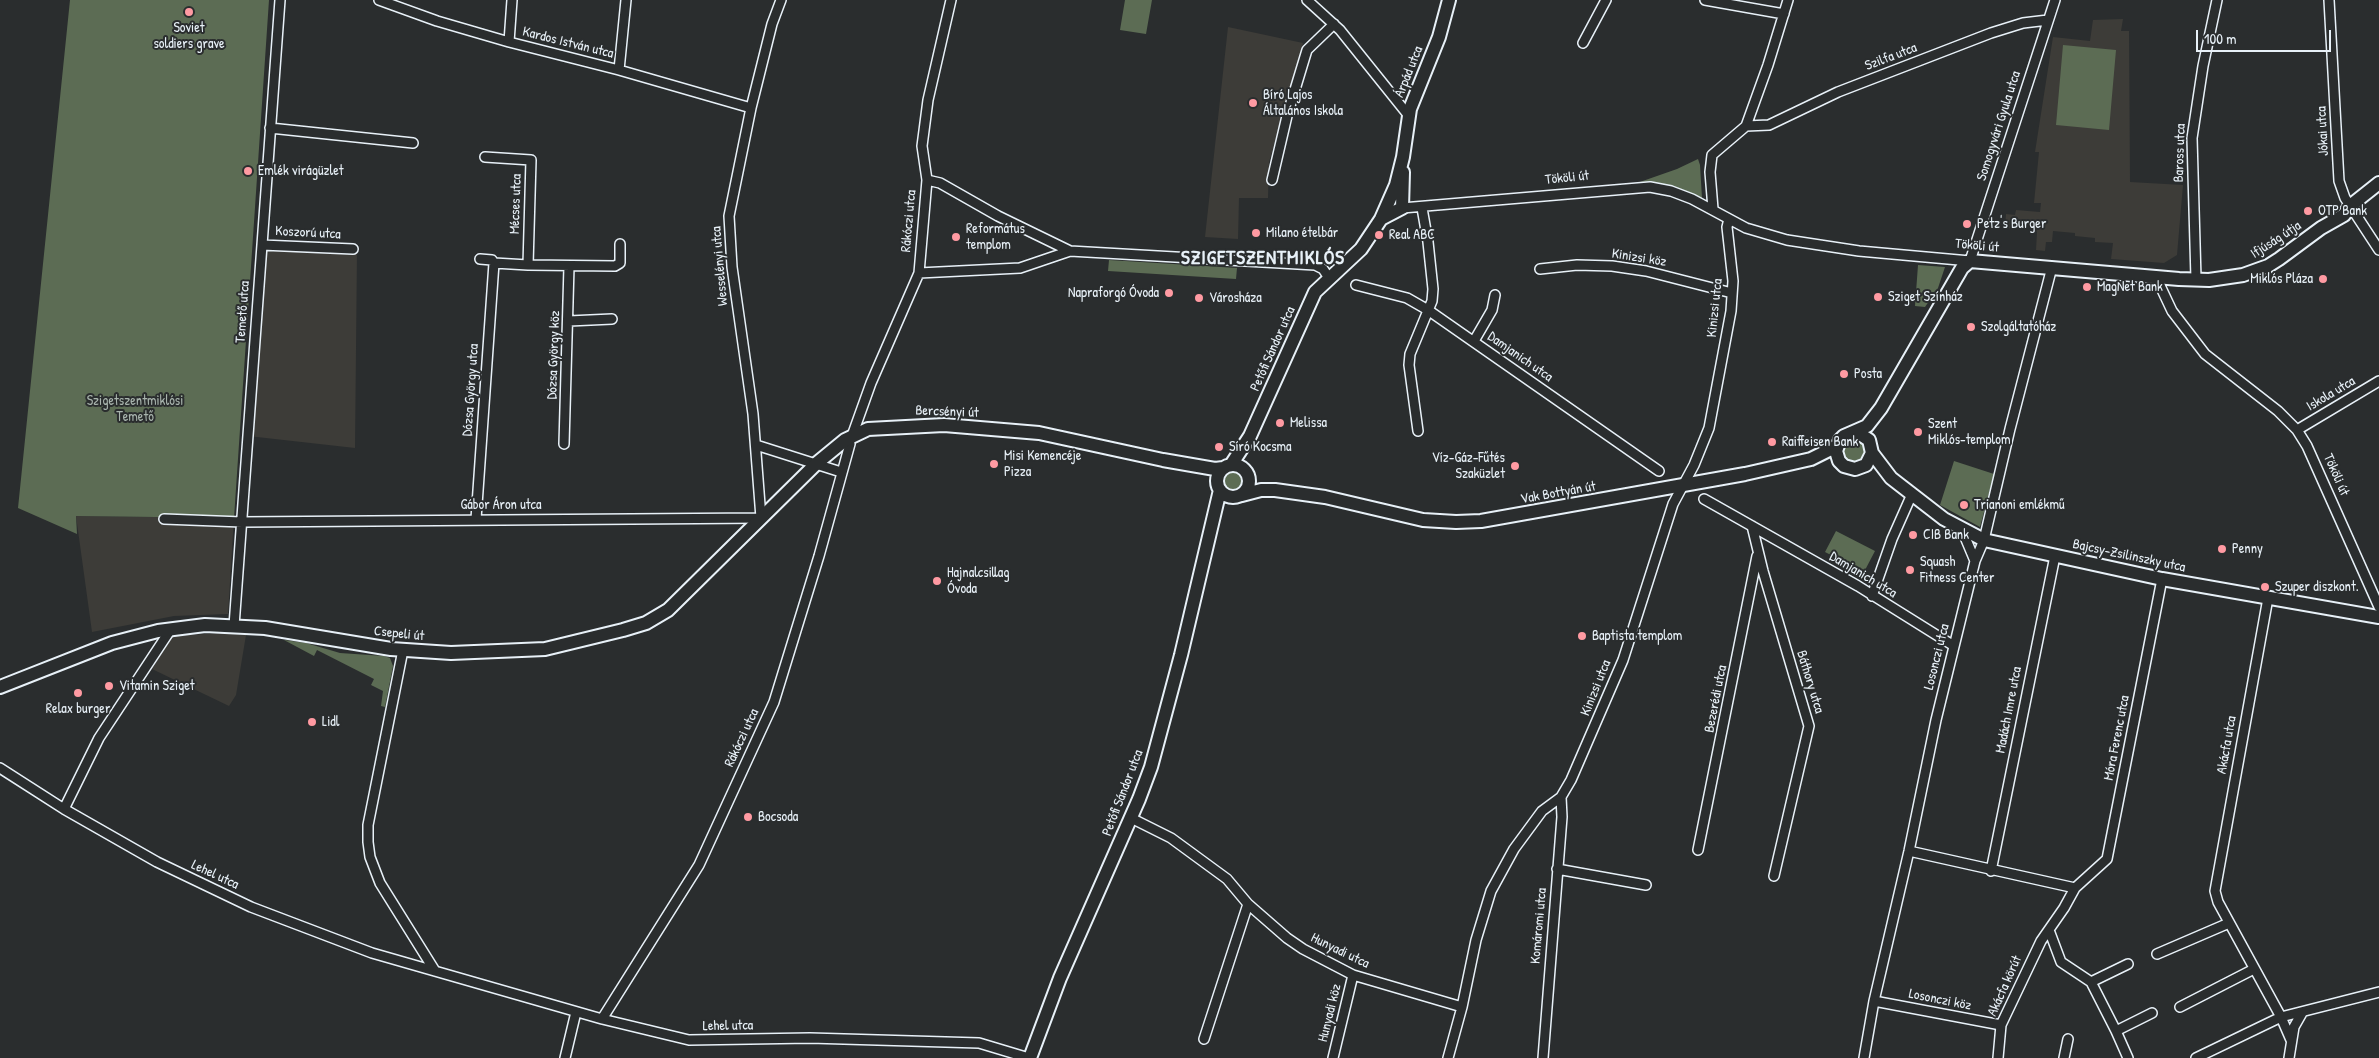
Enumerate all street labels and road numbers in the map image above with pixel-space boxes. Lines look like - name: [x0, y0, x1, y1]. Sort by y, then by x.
- street label: Kardos István utca: [521, 24, 615, 62]
- street label: Szilfa utca: [1863, 39, 1919, 75]
- street label: Árpád utca: [1391, 44, 1427, 100]
- street label: Somogyvári Gyula utca: [1973, 69, 2025, 183]
- street label: Jókai utca: [2313, 106, 2333, 156]
- street label: Baross utca: [2171, 123, 2189, 183]
- street label: Tököli út: [1544, 167, 1590, 189]
- street label: Mécses utca: [507, 174, 525, 234]
- street label: Rákóczi utca: [898, 189, 920, 253]
- street label: Ifjúság útja: [2248, 218, 2304, 262]
- street label: Koszorú utca: [275, 223, 341, 243]
- street label: Wesselényi utca: [708, 226, 732, 306]
- street label: Tököli út: [1954, 236, 2000, 256]
- street label: Kinizsi köz: [1610, 245, 1668, 271]
- street label: Kinizsi utca: [1704, 278, 1726, 338]
- street label: Temető utca: [232, 280, 254, 344]
- street label: Petőfi Sándor utca: [1247, 304, 1299, 394]
- street label: Dózsa György köz: [544, 310, 564, 400]
- street label: Damjanich utca: [1484, 328, 1556, 386]
- street label: Dózsa György utca: [459, 343, 483, 437]
- street label: Iskola utca: [2304, 373, 2358, 415]
- street label: Bercsényi út: [915, 402, 979, 422]
- street label: Tököli út: [2319, 451, 2353, 499]
- street label: Vak Bottyán út: [1519, 478, 1597, 508]
- street label: Gábor Áron utca: [461, 497, 541, 513]
- street label: Bajcsy-Zsilinszky utca: [2071, 536, 2187, 576]
- street label: Damjanich utca: [1826, 548, 1900, 602]
- street label: Losonczi utca: [1921, 622, 1953, 692]
- street label: Csepeli út: [373, 623, 425, 645]
- street label: Báthory utca: [1792, 649, 1828, 715]
- street label: Kinizsi utca: [1577, 658, 1615, 718]
- street label: Bezerédi utca: [1701, 664, 1731, 734]
- street label: Madách Imre utca: [1992, 665, 2026, 755]
- street label: Móra Ferenc utca: [2101, 694, 2133, 782]
- street label: Rákóczi utca: [721, 706, 763, 770]
- street label: Akácfa utca: [2214, 715, 2240, 775]
- street label: Petőfi Sándor utca: [1099, 748, 1147, 838]
- street label: Lehel utca: [189, 857, 241, 893]
- street label: Komáromi utca: [1527, 887, 1551, 965]
- street label: Hunyadi utca: [1308, 930, 1372, 972]
- street label: Akácfa körút: [1984, 953, 2026, 1019]
- street label: Hunyadi köz: [1315, 982, 1345, 1044]
- street label: Losonczi köz: [1907, 986, 1973, 1014]
- street label: Lehel utca: [703, 1017, 753, 1035]

